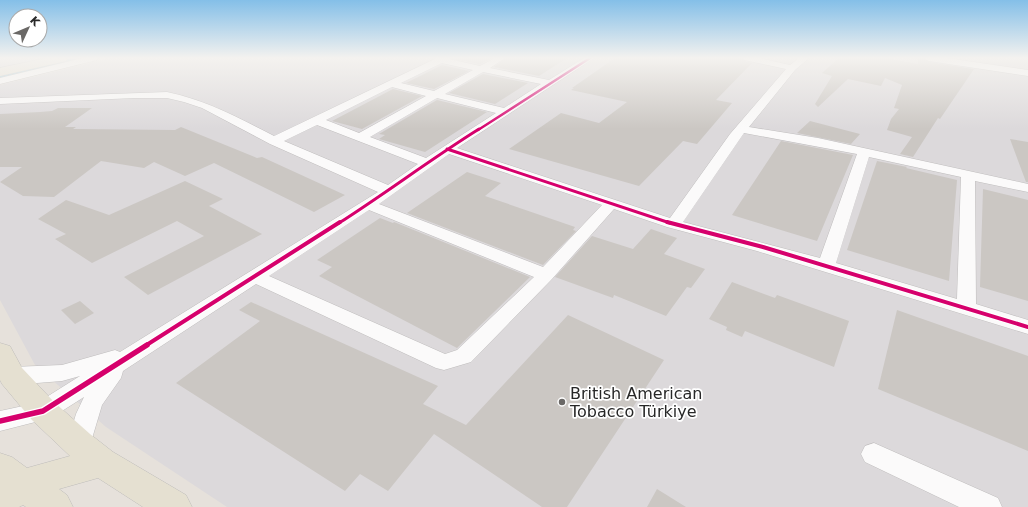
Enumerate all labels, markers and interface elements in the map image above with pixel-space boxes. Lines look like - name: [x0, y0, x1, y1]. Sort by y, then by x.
- north arrow: [8, 8, 48, 48]
- text: K: [27, 14, 43, 29]
- place label: British American Tobacco Türkiye: [569, 384, 702, 421]
- marker: British American Tobacco Türkiye: [557, 397, 567, 407]

